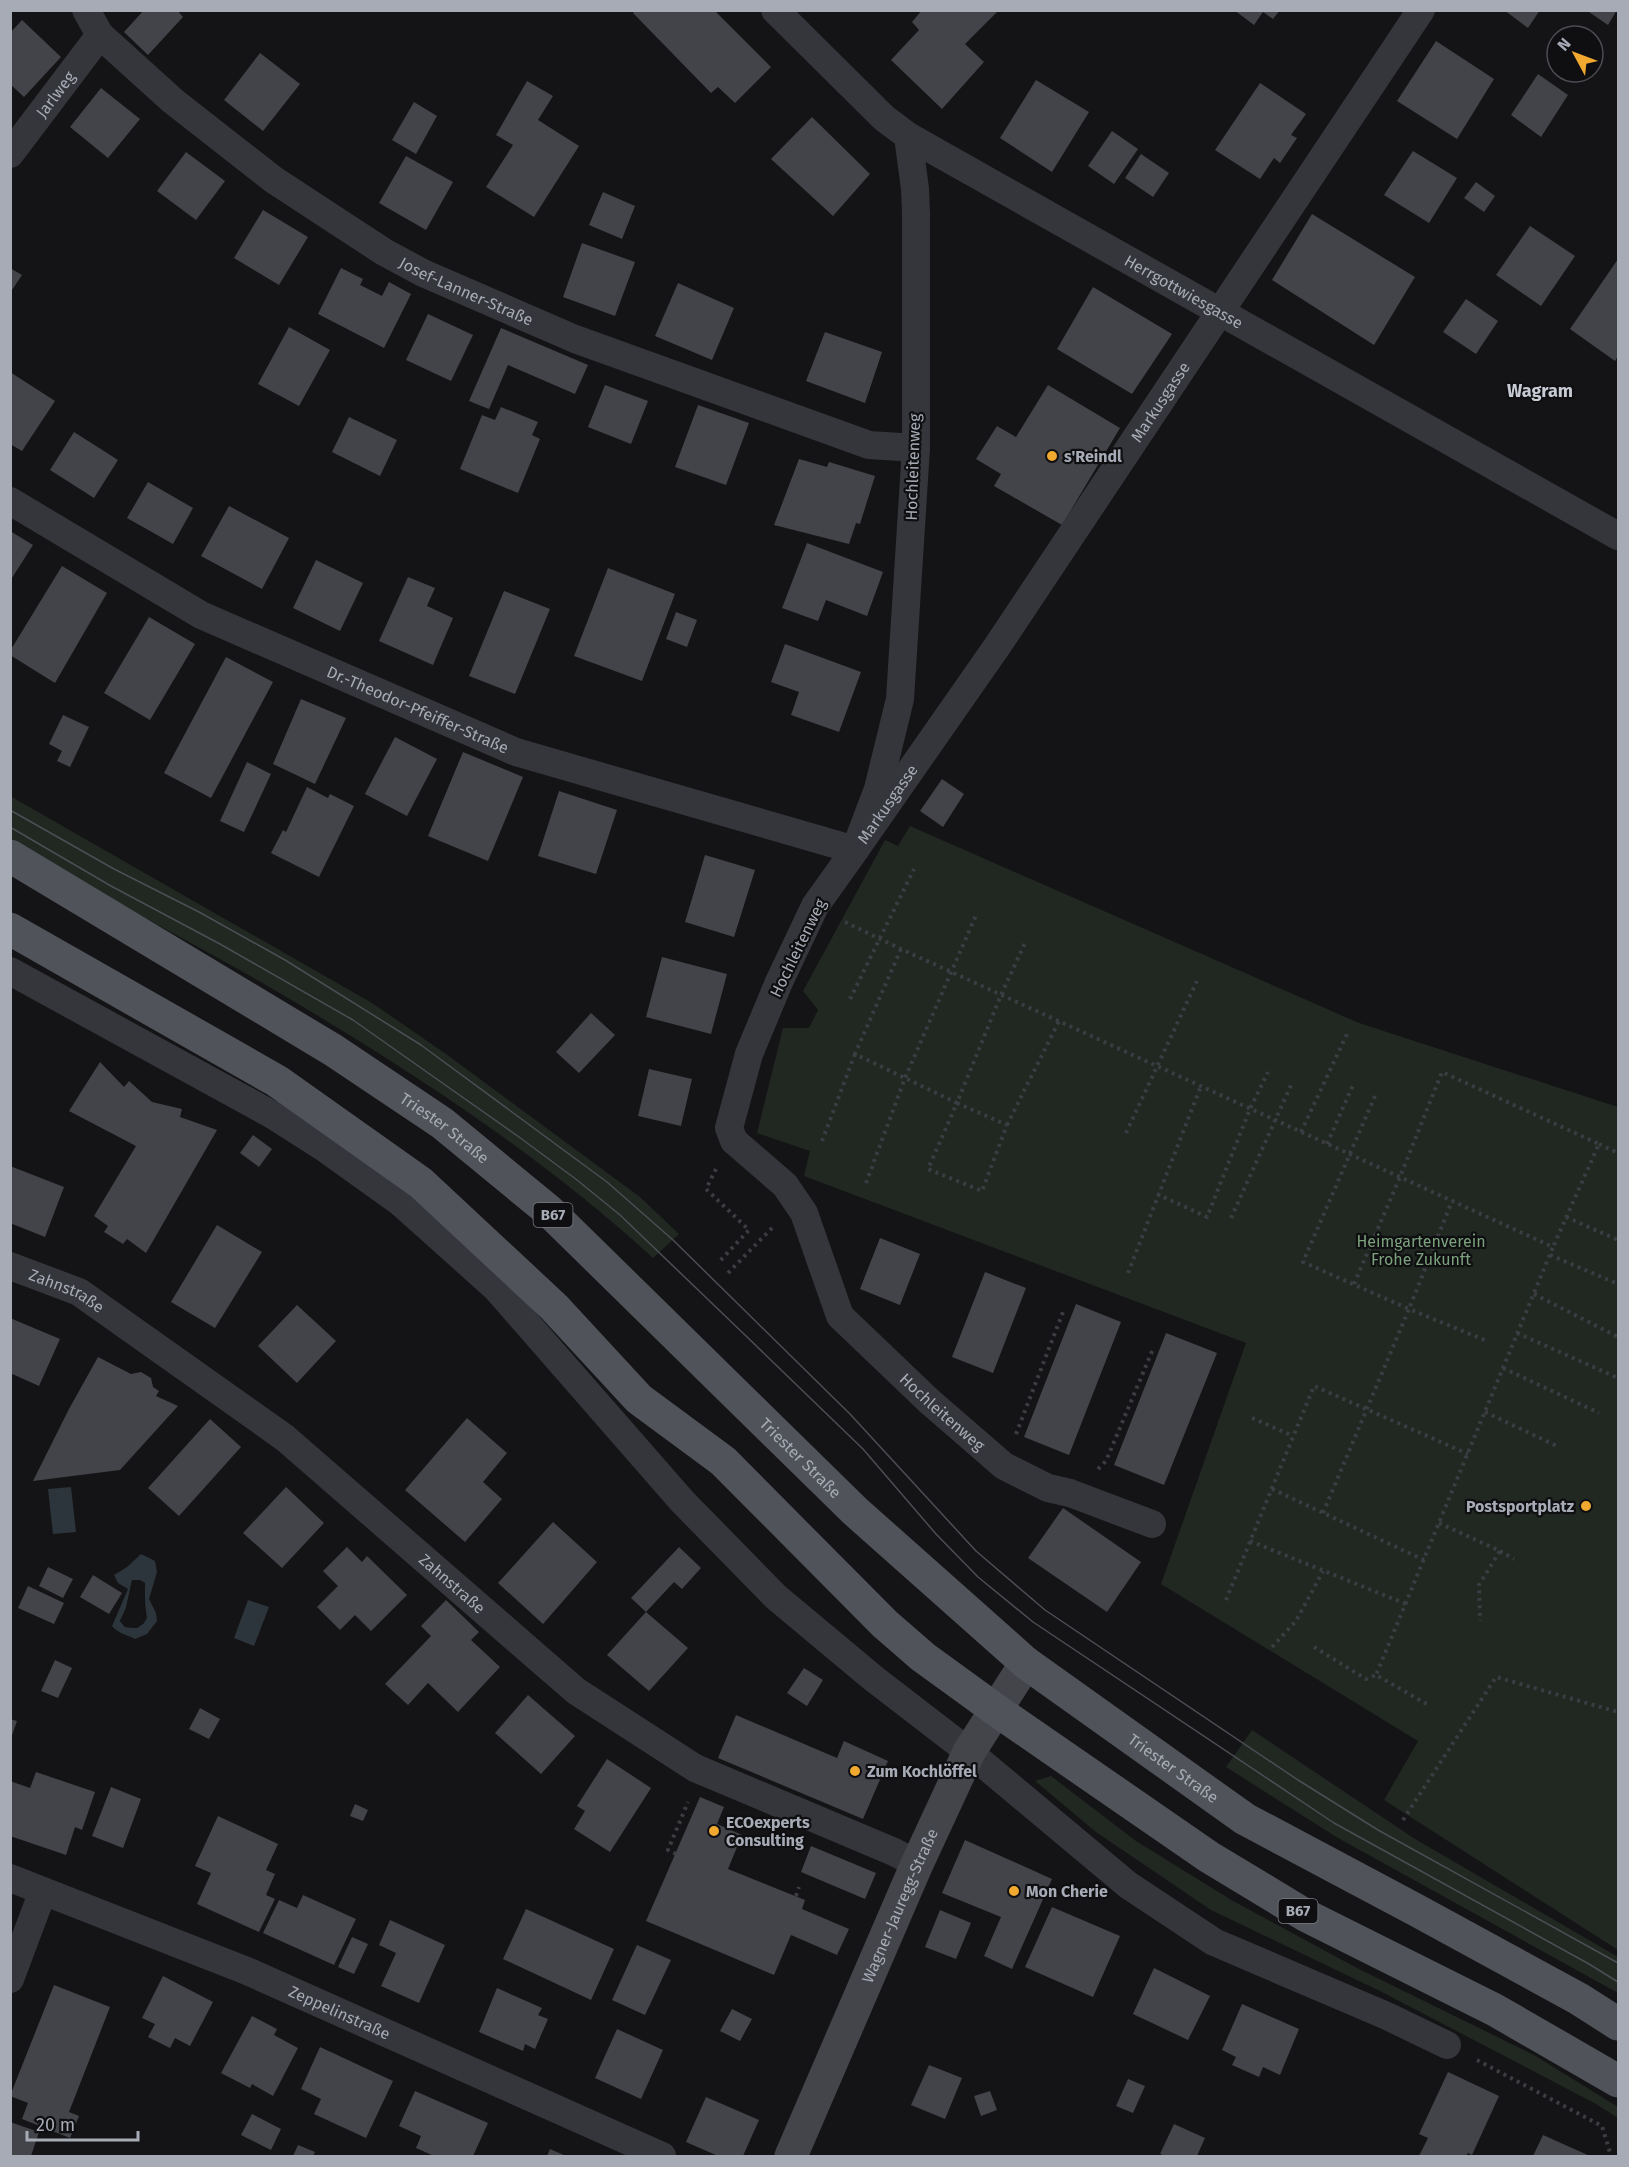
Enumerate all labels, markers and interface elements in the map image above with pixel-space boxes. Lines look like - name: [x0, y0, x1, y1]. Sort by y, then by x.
- north arrow: [1545, 24, 1605, 84]
- text: N: [1553, 34, 1575, 55]
- street label: Jarlweg: [32, 67, 79, 121]
- street label: Herrgottwiesgasse: [1121, 250, 1246, 332]
- street label: Josef-Lanner-Straße: [396, 253, 536, 329]
- street label: Markusgasse: [1127, 358, 1194, 445]
- district label: Wagram: [1507, 380, 1573, 402]
- street label: Hochleitenweg: [902, 412, 924, 521]
- place label: s'Reindl: [1064, 447, 1122, 466]
- marker: s'Reindl: [1045, 449, 1059, 463]
- street label: Dr.-Theodor-Pfeiffer-Straße: [324, 661, 512, 757]
- street label: Markusgasse: [853, 761, 921, 847]
- street label: Hochleitenweg: [766, 895, 830, 1000]
- street label: Triester Straße: [397, 1088, 493, 1167]
- road number: B67: [534, 1203, 572, 1227]
- park label: Heimgartenverein Frohe Zukunft: [1356, 1232, 1486, 1269]
- street label: Zahnstraße: [27, 1265, 108, 1317]
- street label: Hochleitenweg: [896, 1369, 989, 1455]
- street label: Triester Straße: [756, 1414, 845, 1502]
- place label: Postsportplatz: [1466, 1497, 1575, 1516]
- marker: Postsportplatz: [1579, 1499, 1593, 1513]
- street label: Zahnstraße: [415, 1550, 489, 1617]
- street label: Triester Straße: [1125, 1729, 1222, 1807]
- place label: Zum Kochlöffel: [867, 1762, 977, 1781]
- marker: Zum Kochlöffel: [848, 1764, 862, 1778]
- place label: ECOexperts Consulting: [726, 1813, 810, 1850]
- marker: ECOexperts Consulting: [707, 1824, 721, 1838]
- street label: Wagner-Jauregg-Straße: [857, 1825, 942, 1986]
- place label: Mon Cherie: [1026, 1882, 1108, 1901]
- marker: Mon Cherie: [1007, 1884, 1021, 1898]
- road number: B67: [1278, 1899, 1318, 1923]
- street label: Zeppelinstraße: [286, 1981, 393, 2043]
- scale bar: [27, 2104, 138, 2142]
- text: 20 m: [36, 2114, 75, 2136]

